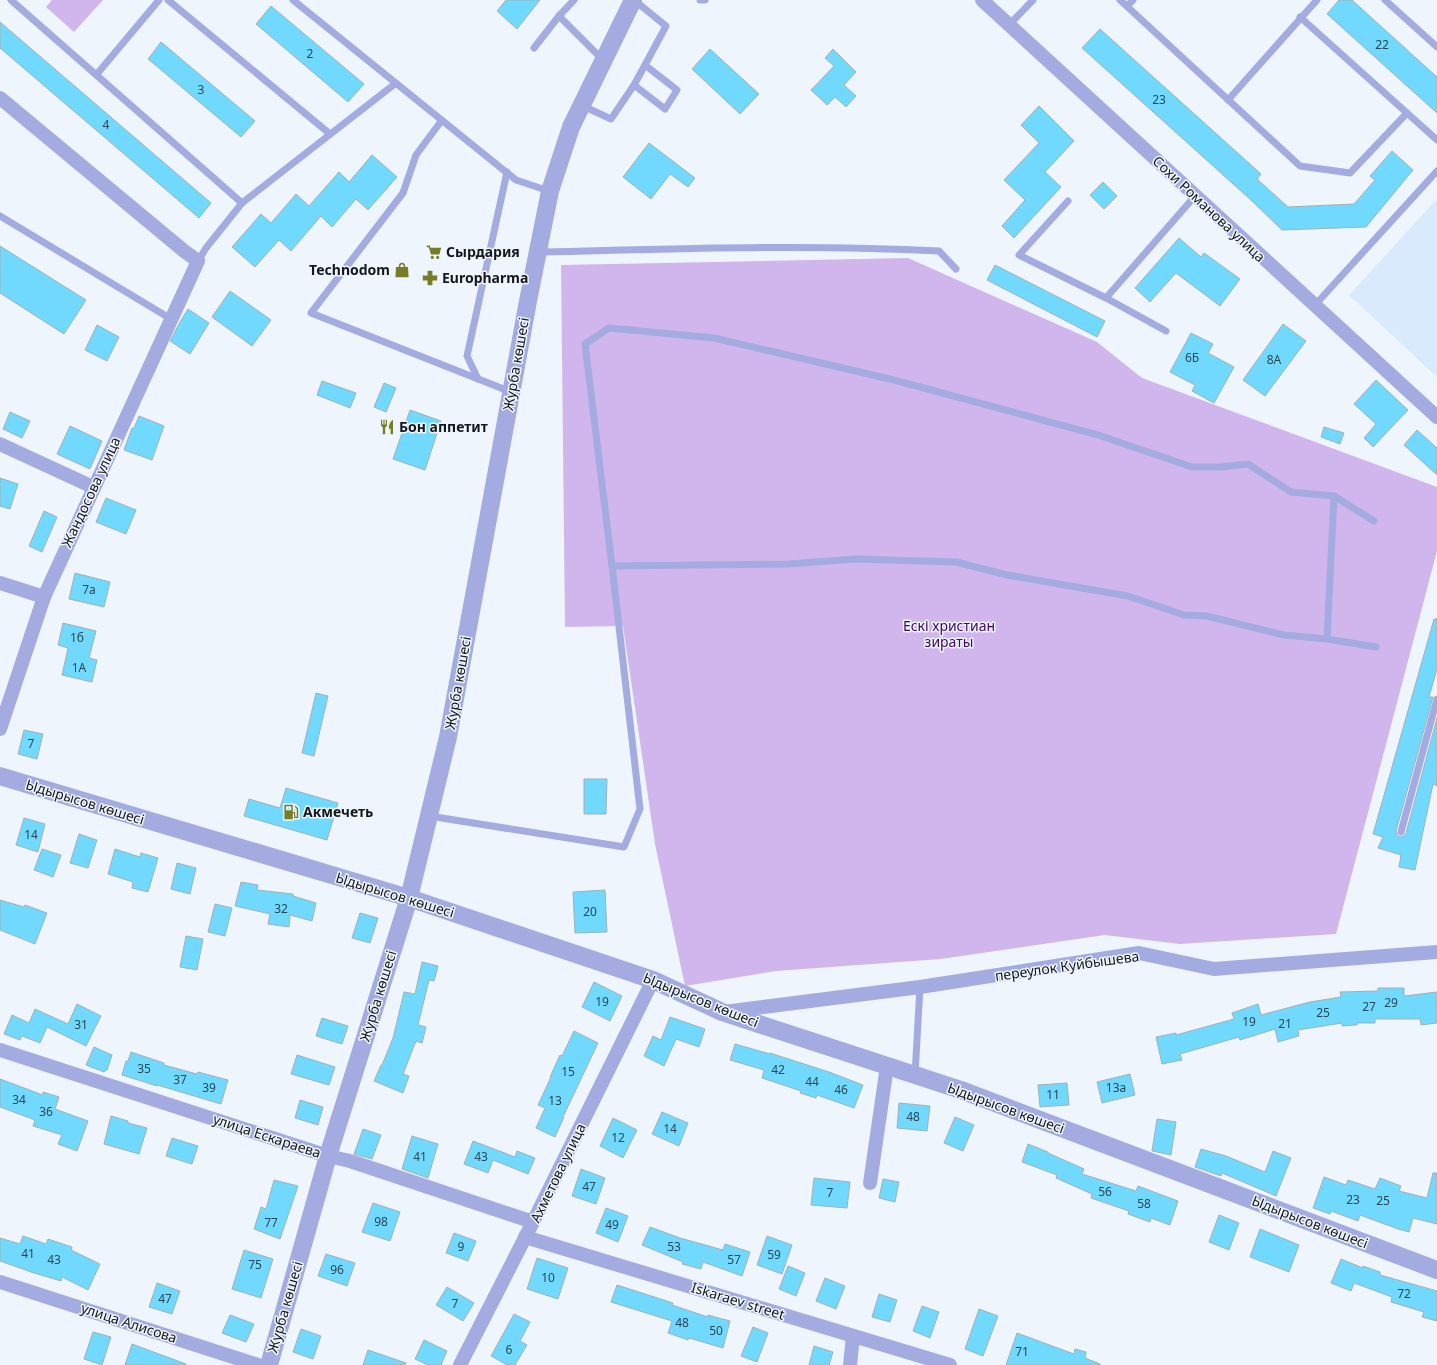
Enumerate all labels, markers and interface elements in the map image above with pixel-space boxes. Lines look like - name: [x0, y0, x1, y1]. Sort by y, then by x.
- house number: 22: [1375, 36, 1389, 53]
- house number: 2: [307, 45, 314, 62]
- house number: 3: [198, 81, 205, 98]
- house number: 23: [1152, 91, 1166, 108]
- house number: 4: [103, 116, 110, 133]
- street label: Сохи Романова улица: [1149, 151, 1270, 266]
- place label: Сырдария: [446, 242, 520, 261]
- supermarket icon: Сырдария: [425, 243, 443, 261]
- place label: Technodom: [309, 260, 390, 279]
- shop icon: Technodom: [393, 261, 411, 279]
- place label: Europharma: [442, 268, 528, 287]
- pharmacy icon: Europharma: [421, 269, 439, 287]
- street label: Журба көшесі: [498, 316, 533, 412]
- house number: 6Б: [1185, 349, 1199, 366]
- house number: 8А: [1267, 351, 1282, 368]
- place label: Бон аппетит: [399, 417, 488, 436]
- restaurant icon: Бон аппетит: [378, 418, 396, 436]
- street label: Жандосова улица: [57, 433, 124, 550]
- house number: 7а: [82, 581, 96, 598]
- park label: Ескі христиан зираты: [903, 616, 995, 651]
- house number: 1б: [70, 629, 84, 646]
- street label: Журба көшесі: [440, 635, 475, 731]
- house number: 1А: [72, 659, 87, 676]
- house number: 7: [28, 735, 35, 752]
- street label: Ыдырысов көшесі: [23, 774, 147, 829]
- place label: Акмечеть: [303, 802, 373, 821]
- fuel station icon: Акмечеть: [282, 803, 300, 821]
- house number: 14: [24, 826, 38, 843]
- street label: Ыдырысов көшесі: [333, 867, 457, 922]
- house number: 32: [274, 900, 288, 917]
- house number: 20: [583, 903, 597, 920]
- street label: переулок Куйбышева: [994, 946, 1140, 985]
- street label: Журба көшесі: [355, 948, 400, 1044]
- street label: Ыдырысов көшесі: [641, 968, 762, 1031]
- house number: 19: [595, 993, 609, 1010]
- house number: 29: [1384, 994, 1398, 1011]
- house number: 27: [1362, 998, 1376, 1015]
- house number: 25: [1316, 1004, 1330, 1021]
- house number: 19: [1242, 1013, 1256, 1030]
- house number: 21: [1278, 1015, 1292, 1032]
- house number: 31: [74, 1016, 88, 1033]
- house number: 35: [137, 1060, 151, 1077]
- house number: 42: [771, 1061, 785, 1078]
- house number: 15: [561, 1063, 575, 1080]
- house number: 37: [173, 1071, 187, 1088]
- house number: 44: [805, 1073, 819, 1090]
- street label: Ыдырысов көшесі: [945, 1078, 1067, 1138]
- house number: 39: [202, 1079, 216, 1096]
- house number: 13а: [1106, 1079, 1126, 1096]
- house number: 46: [834, 1081, 848, 1098]
- house number: 11: [1046, 1086, 1060, 1103]
- house number: 34: [12, 1091, 26, 1108]
- house number: 13: [548, 1092, 562, 1109]
- house number: 36: [39, 1103, 53, 1120]
- house number: 48: [906, 1108, 920, 1125]
- street label: улица Ескараева: [211, 1109, 324, 1162]
- street label: Ахметова улица: [525, 1120, 590, 1226]
- house number: 14: [663, 1120, 677, 1137]
- house number: 12: [611, 1129, 625, 1146]
- house number: 41: [413, 1148, 427, 1165]
- house number: 43: [474, 1148, 488, 1165]
- house number: 47: [582, 1178, 596, 1195]
- house number: 56: [1098, 1183, 1112, 1200]
- house number: 7: [827, 1184, 834, 1201]
- street label: Ыдырысов көшесі: [1249, 1191, 1371, 1252]
- house number: 23: [1346, 1191, 1360, 1208]
- house number: 25: [1376, 1192, 1390, 1209]
- house number: 58: [1137, 1195, 1151, 1212]
- house number: 98: [374, 1213, 388, 1230]
- house number: 77: [264, 1214, 278, 1231]
- house number: 49: [605, 1216, 619, 1233]
- house number: 9: [458, 1238, 465, 1255]
- house number: 53: [667, 1238, 681, 1255]
- house number: 41: [21, 1245, 35, 1262]
- house number: 59: [767, 1246, 781, 1263]
- house number: 43: [47, 1251, 61, 1268]
- house number: 57: [727, 1251, 741, 1268]
- house number: 75: [248, 1256, 262, 1273]
- street label: Журба көшесі: [262, 1259, 307, 1355]
- house number: 96: [330, 1261, 344, 1278]
- house number: 10: [541, 1269, 555, 1286]
- street label: Iskaraev street: [689, 1277, 787, 1324]
- house number: 72: [1397, 1285, 1411, 1302]
- house number: 47: [158, 1290, 172, 1307]
- house number: 7: [452, 1295, 459, 1312]
- street label: улица Алисова: [79, 1298, 180, 1347]
- house number: 48: [675, 1314, 689, 1331]
- house number: 50: [709, 1322, 723, 1339]
- house number: 6: [506, 1341, 513, 1358]
- house number: 71: [1015, 1343, 1029, 1360]

